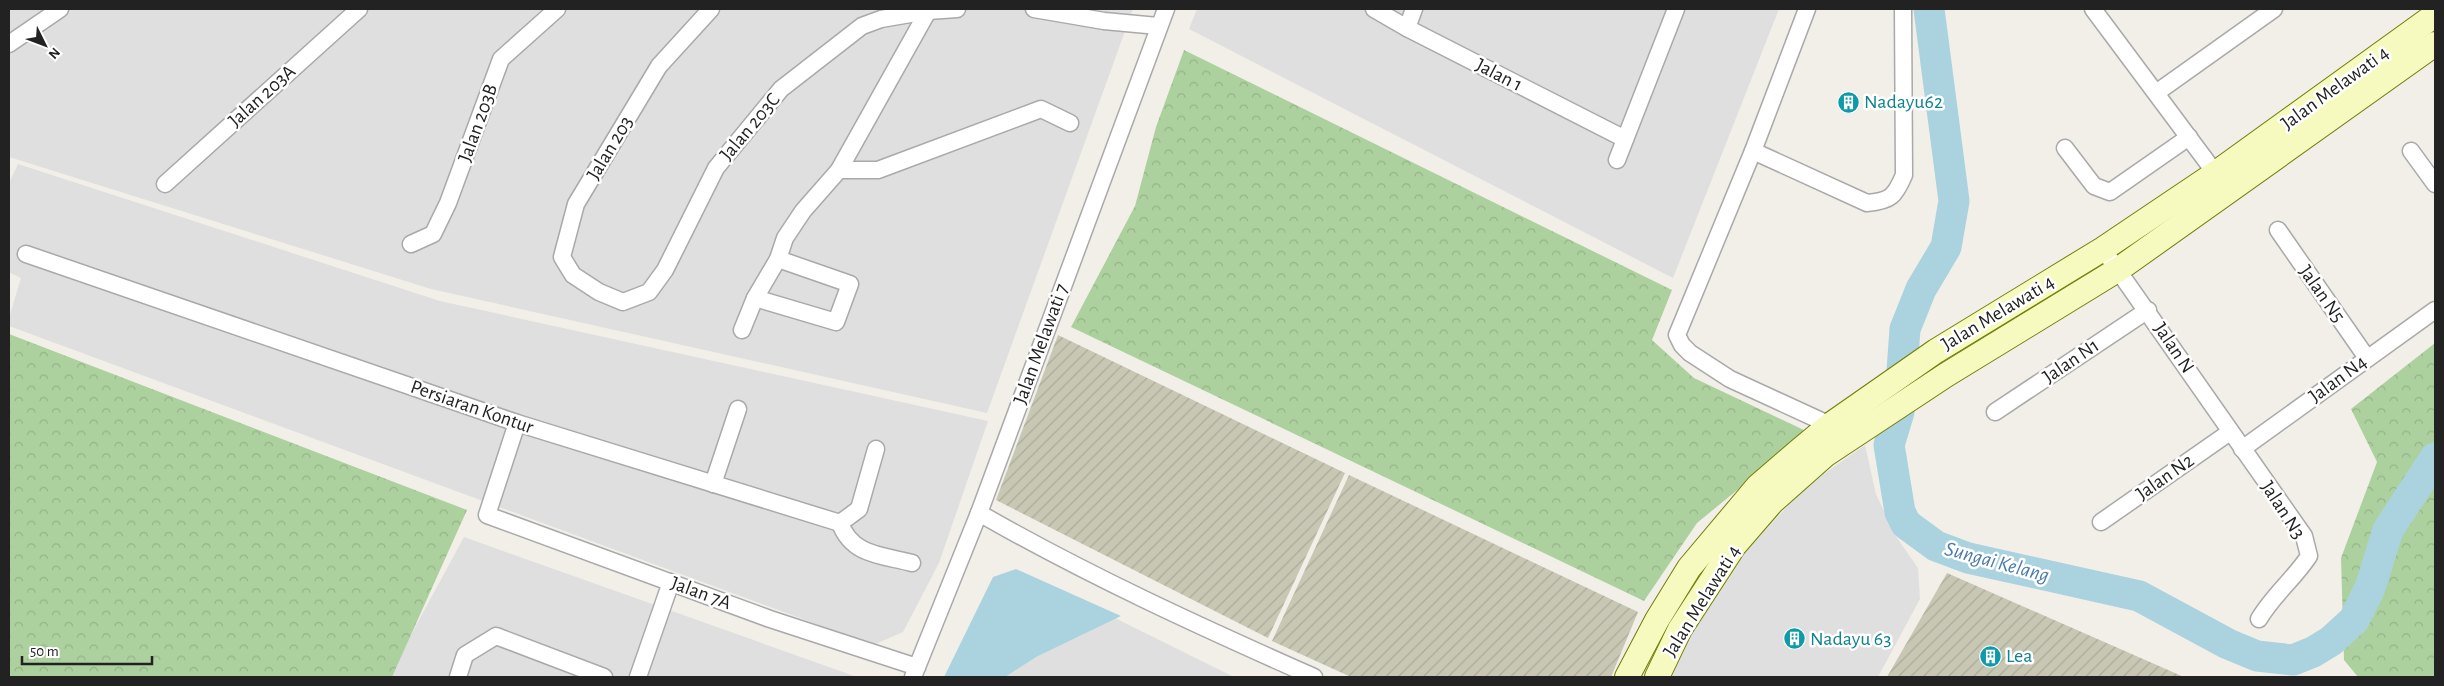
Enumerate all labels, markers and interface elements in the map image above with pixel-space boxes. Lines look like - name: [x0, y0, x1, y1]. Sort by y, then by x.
- north arrow: [20, 20, 70, 70]
- street label: Jalan Melawati 4: [2277, 42, 2393, 134]
- text: N: [45, 45, 62, 61]
- street label: Jalan 1: [1472, 55, 1526, 95]
- street label: Jalan 203A: [225, 61, 300, 131]
- street label: Jalan 203B: [455, 81, 501, 165]
- street label: Jalan 203C: [716, 90, 784, 164]
- building icon: Nadayu62: [1836, 90, 1860, 114]
- place label: Nadayu62: [1864, 92, 1943, 112]
- street label: Jalan 203: [583, 113, 637, 183]
- street label: Jalan N5: [2295, 262, 2349, 326]
- street label: Jalan Melawati 4: [1938, 272, 2058, 354]
- street label: Jalan Melawati 7: [1010, 281, 1072, 407]
- street label: Jalan N: [2150, 319, 2198, 377]
- street label: Jalan N1: [2039, 335, 2103, 387]
- street label: Jalan N4: [2305, 352, 2371, 406]
- street label: Persiaran Kontur: [408, 377, 537, 438]
- street label: Jalan N2: [2132, 450, 2198, 504]
- street label: Jalan N3: [2257, 477, 2309, 543]
- water label: Sungai Kelang: [1943, 538, 2051, 586]
- street label: Jalan Melawati 4: [1660, 542, 1744, 660]
- street label: Jalan 7A: [668, 573, 734, 613]
- building icon: Nadayu 63: [1782, 627, 1806, 651]
- place label: Nadayu 63: [1810, 629, 1892, 649]
- scale bar: [22, 634, 152, 666]
- text: 50 m: [30, 644, 59, 659]
- building icon: Lea: [1978, 644, 2002, 668]
- place label: Lea: [2006, 646, 2033, 666]

